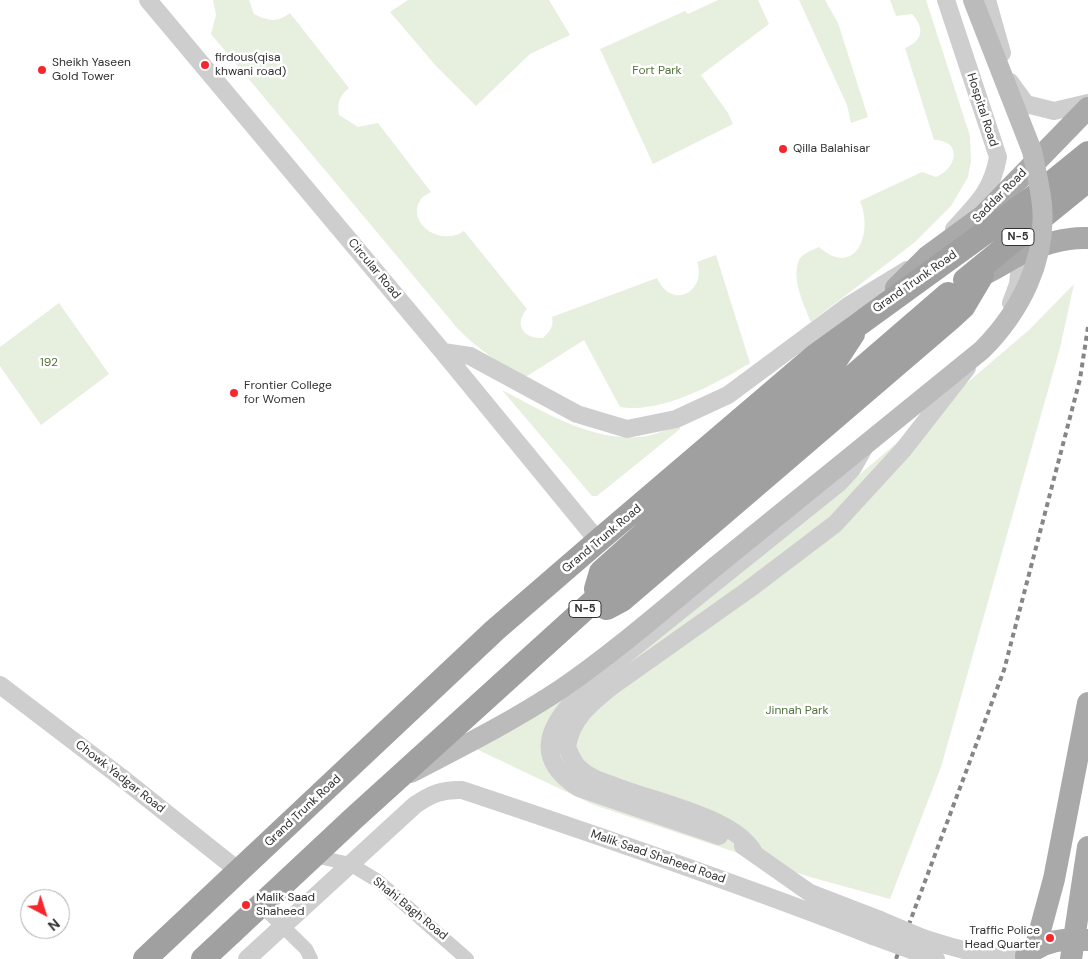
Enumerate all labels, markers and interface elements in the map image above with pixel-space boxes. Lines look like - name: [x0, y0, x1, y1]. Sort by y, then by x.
- place label: firdous(qisa khwani road): [215, 51, 286, 79]
- place label: Sheikh Yaseen Gold Tower: [52, 56, 131, 84]
- marker: firdous(qisa khwani road): [199, 59, 211, 71]
- marker: Sheikh Yaseen Gold Tower: [36, 64, 48, 76]
- park label: Fort Park: [632, 64, 682, 78]
- street label: Hospital Road: [963, 71, 1001, 149]
- place label: Qilla Balahisar: [793, 142, 870, 156]
- marker: Qilla Balahisar: [777, 143, 789, 155]
- street label: Saddar Road: [970, 166, 1030, 226]
- road number: N-5: [1002, 228, 1034, 246]
- street label: Circular Road: [345, 236, 403, 302]
- street label: Grand Trunk Road: [870, 248, 960, 316]
- park label: 192: [40, 356, 58, 370]
- place label: Frontier College for Women: [244, 379, 332, 407]
- marker: Frontier College for Women: [228, 387, 240, 399]
- street label: Grand Trunk Road: [559, 502, 645, 576]
- road number: N-5: [569, 600, 601, 618]
- park label: Jinnah Park: [766, 704, 828, 718]
- street label: Chowk Yadgar Road: [72, 738, 168, 816]
- street label: Grand Trunk Road: [262, 772, 344, 850]
- street label: Malik Saad Shaheed Road: [589, 827, 727, 887]
- street label: Shahi Bagh Road: [370, 875, 450, 943]
- north arrow: [20, 889, 70, 939]
- place label: Malik Saad Shaheed: [256, 891, 315, 919]
- marker: Malik Saad Shaheed: [240, 899, 252, 911]
- text: N: [44, 915, 64, 935]
- place label: Traffic Police Head Quarter: [965, 924, 1040, 952]
- marker: Traffic Police Head Quarter: [1044, 932, 1056, 944]

